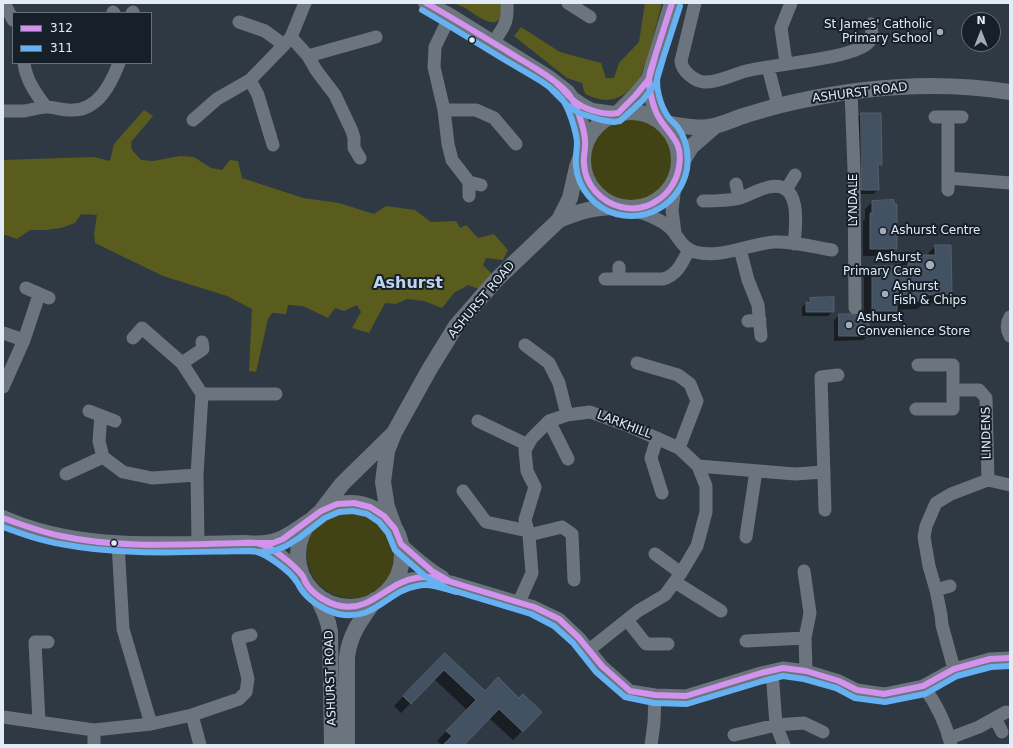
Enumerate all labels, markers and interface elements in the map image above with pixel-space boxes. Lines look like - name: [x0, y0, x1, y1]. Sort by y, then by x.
- legend: [12, 12, 152, 64]
- north arrow: [961, 12, 1001, 52]
- text: N: [976, 14, 986, 27]
- place label: St James' Catholic Primary School: [824, 18, 932, 46]
- text: 312: [50, 21, 73, 35]
- marker: St James' Catholic Primary School: [935, 27, 945, 37]
- unlabelled marker: [467, 35, 477, 45]
- text: 311: [50, 41, 73, 55]
- street label: ASHURST ROAD: [812, 80, 908, 106]
- street label: LYNDALE: [847, 174, 861, 226]
- place label: Ashurst Centre: [891, 224, 981, 238]
- marker: Ashurst Centre: [878, 226, 888, 236]
- place label: Ashurst Primary Care: [843, 251, 921, 279]
- street label: ASHURST ROAD: [446, 259, 518, 341]
- marker: Ashurst Primary Care: [924, 259, 936, 271]
- district label: Ashurst: [373, 274, 443, 294]
- place label: Ashurst Fish & Chips: [893, 280, 966, 308]
- marker: Ashurst Fish & Chips: [880, 289, 890, 299]
- place label: Ashurst Convenience Store: [857, 311, 970, 339]
- marker: Ashurst Convenience Store: [844, 320, 854, 330]
- street label: LINDENS: [979, 407, 995, 459]
- street label: LARKHILL: [595, 408, 653, 442]
- unlabelled marker: [109, 538, 119, 548]
- street label: ASHURST ROAD: [322, 630, 340, 726]

